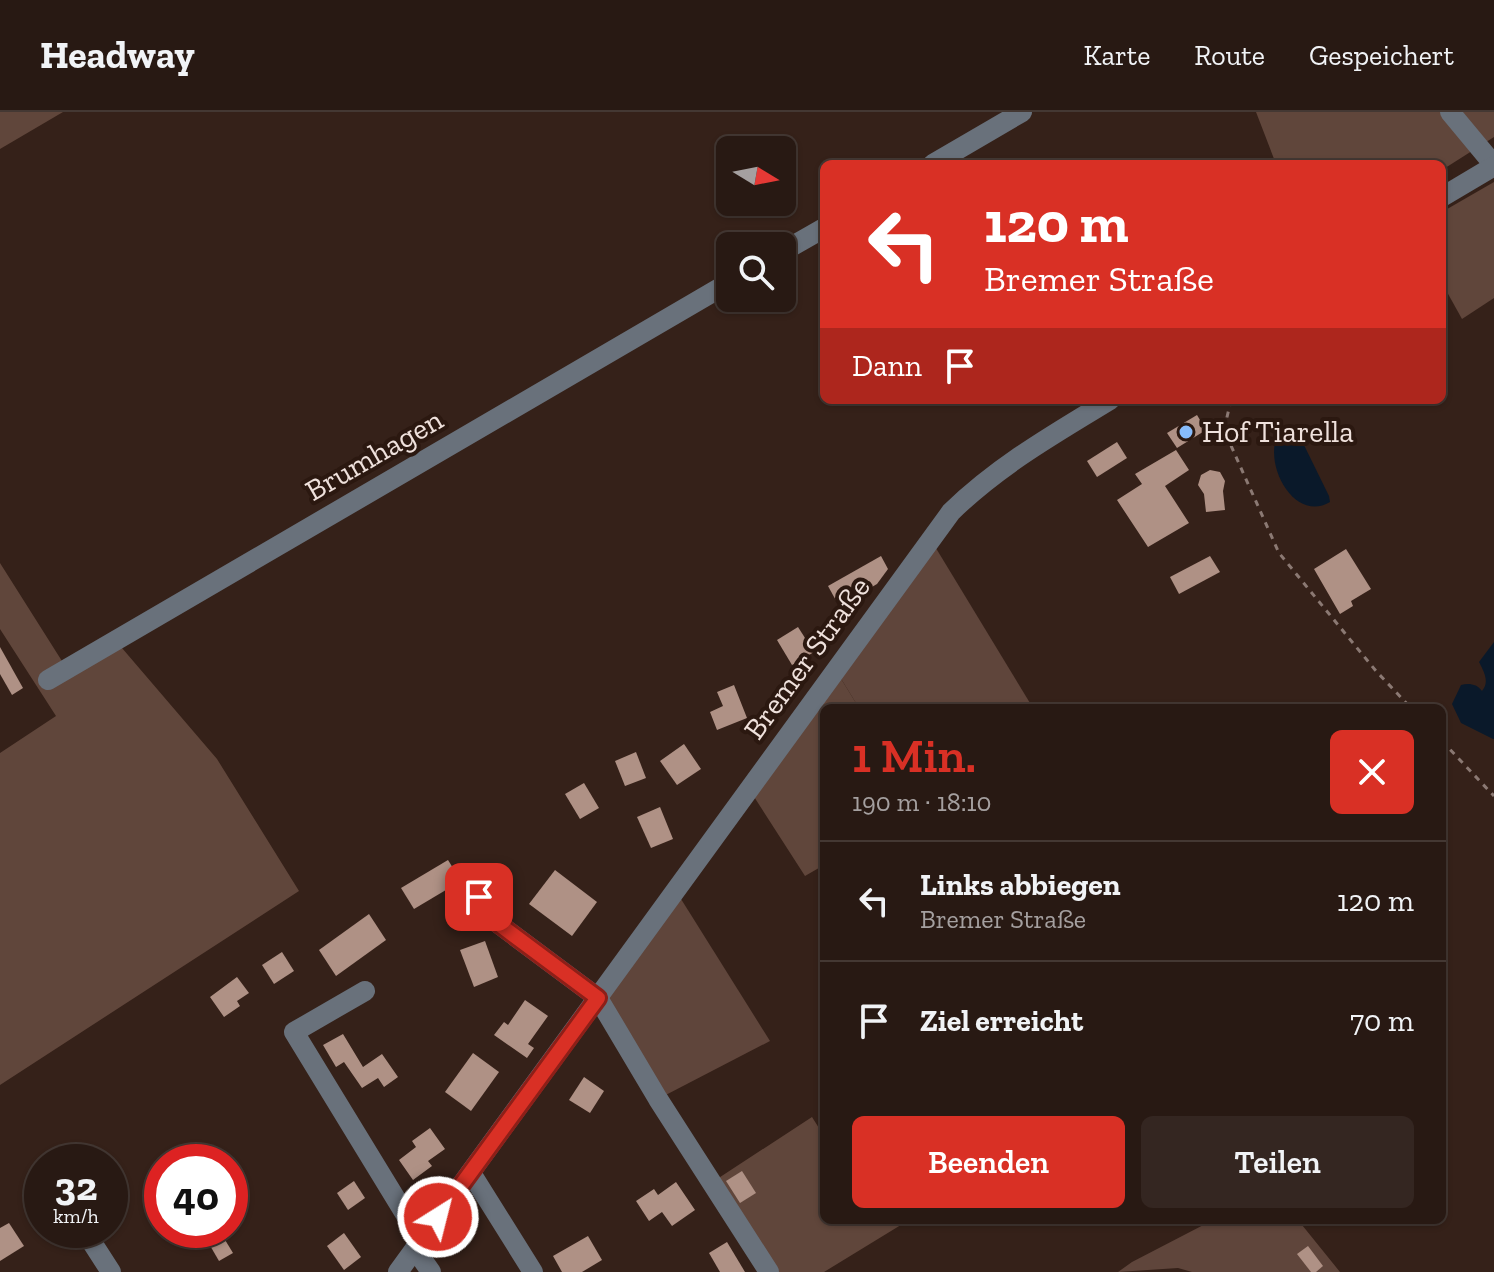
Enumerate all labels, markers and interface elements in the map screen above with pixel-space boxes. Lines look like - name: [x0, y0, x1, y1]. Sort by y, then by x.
- text: Headway: [40, 32, 195, 78]
- text: Karte: [1084, 39, 1150, 72]
- text: Route: [1194, 39, 1265, 72]
- text: Gespeichert: [1309, 39, 1454, 72]
- north arrow: [716, 136, 796, 216]
- map controls: [716, 136, 796, 312]
- text: 120 m: [984, 189, 1128, 256]
- icon: left: [852, 192, 956, 296]
- button: search: [716, 232, 796, 312]
- text: Bremer Straße: [984, 257, 1214, 300]
- icon: arrive: [938, 344, 982, 388]
- text: Dann: [852, 348, 922, 384]
- street label: Brumhagen: [299, 401, 449, 509]
- place label: Hof Tiarella: [1202, 414, 1354, 450]
- marker: Hof Tiarella: [1177, 423, 1195, 441]
- street label: Bremer Straße: [736, 570, 878, 746]
- text: 1 Min.: [852, 727, 976, 784]
- button: close: [1330, 730, 1414, 814]
- text: 190 m · 18:10: [852, 786, 991, 818]
- pin: [445, 863, 513, 931]
- text: Links abbiegen: [920, 867, 1121, 903]
- icon: arrive: [457, 875, 501, 919]
- icon: left: [852, 879, 896, 923]
- text: 120 m: [1337, 883, 1414, 919]
- text: Bremer Straße: [920, 903, 1086, 935]
- icon: arrive: [852, 999, 896, 1043]
- text: Ziel erreicht: [920, 1003, 1083, 1039]
- text: 70 m: [1350, 1003, 1414, 1039]
- button: Beenden: [852, 1116, 1125, 1208]
- button: Teilen: [1141, 1116, 1414, 1208]
- speed limit sign: 40: [144, 1144, 248, 1248]
- text: 32: [55, 1162, 97, 1210]
- position arrow: [396, 1175, 480, 1259]
- text: km/h: [53, 1204, 99, 1228]

